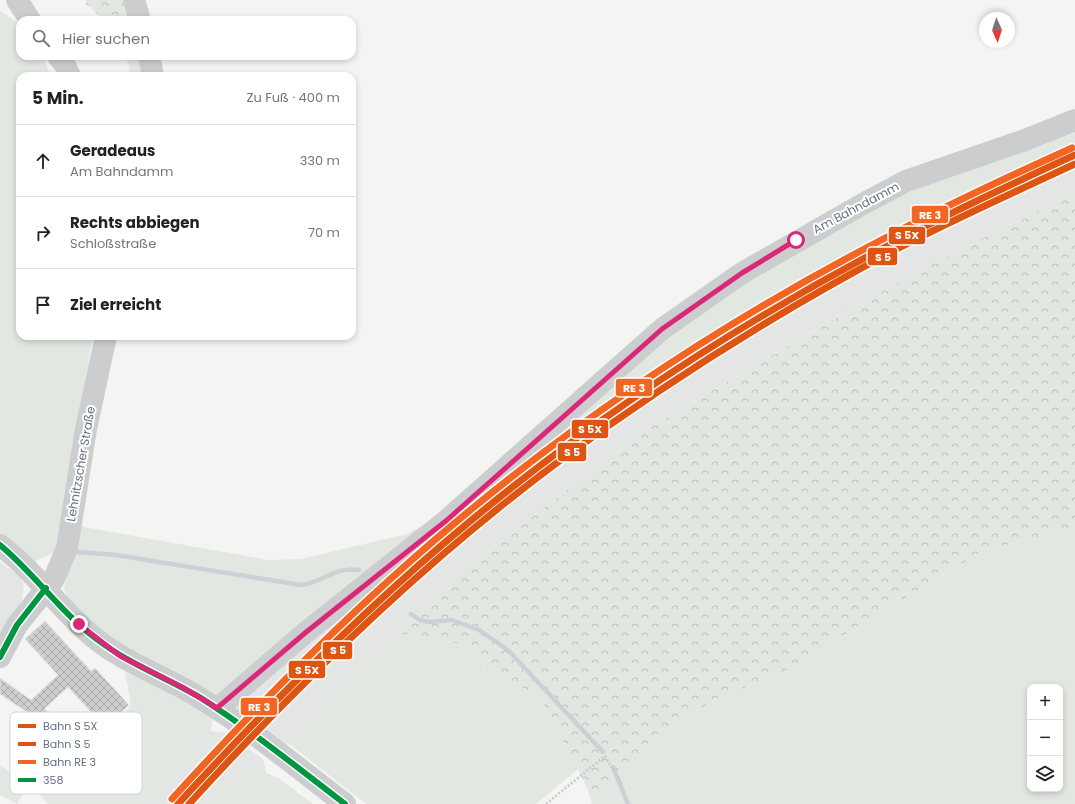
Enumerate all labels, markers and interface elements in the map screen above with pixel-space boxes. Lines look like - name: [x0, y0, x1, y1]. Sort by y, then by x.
- north arrow: [979, 12, 1015, 48]
- search box: [16, 16, 356, 60]
- icon: search: [30, 27, 52, 49]
- text: Hier suchen: [62, 28, 150, 49]
- text: 5 Min.: [32, 86, 84, 110]
- text: Zu Fuß · 400 m: [246, 88, 340, 107]
- text: Geradeaus: [70, 140, 155, 161]
- icon: ahead: [32, 150, 54, 172]
- text: 330 m: [300, 151, 340, 170]
- text: Am Bahndamm: [70, 162, 173, 181]
- street label: Am Bahndamm: [810, 178, 902, 237]
- line badge: RE 3: [911, 205, 949, 224]
- text: RE 3: [919, 207, 941, 223]
- text: Rechts abbiegen: [70, 212, 200, 233]
- icon: right: [32, 222, 54, 244]
- text: 70 m: [308, 223, 340, 242]
- line badge: S 5X: [888, 226, 926, 245]
- text: S 5X: [895, 227, 919, 243]
- route start: [787, 231, 805, 249]
- text: Schloßstraße: [70, 234, 156, 253]
- line badge: S 5: [867, 247, 898, 266]
- text: S 5: [875, 249, 891, 265]
- icon: arrive: [32, 294, 54, 316]
- text: Ziel erreicht: [70, 294, 161, 315]
- line badge: RE 3: [615, 378, 653, 397]
- text: RE 3: [623, 380, 645, 396]
- street label: Lehnitzscher Straße: [62, 405, 99, 523]
- line badge: S 5X: [571, 419, 609, 439]
- text: S 5X: [578, 421, 602, 437]
- line badge: S 5: [557, 442, 587, 462]
- text: S 5: [564, 444, 580, 460]
- route end: [70, 615, 88, 633]
- line badge: S 5: [322, 641, 353, 660]
- text: S 5: [330, 642, 346, 658]
- line badge: S 5X: [288, 660, 326, 679]
- text: S 5X: [295, 662, 319, 678]
- map controls: [1027, 684, 1063, 792]
- button: +: [1027, 684, 1063, 720]
- line badge: RE 3: [240, 697, 278, 716]
- text: RE 3: [248, 699, 270, 715]
- legend: [10, 712, 142, 794]
- text: Bahn S 5X: [43, 718, 97, 734]
- button: −: [1027, 720, 1063, 756]
- text: Bahn S 5: [43, 736, 91, 752]
- text: Bahn RE 3: [43, 754, 96, 770]
- button: layers: [1027, 756, 1063, 792]
- text: 358: [43, 772, 63, 788]

